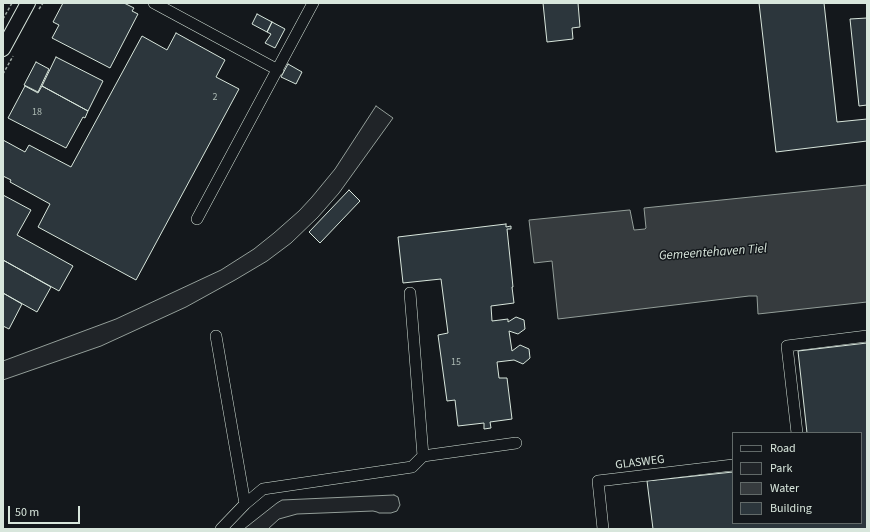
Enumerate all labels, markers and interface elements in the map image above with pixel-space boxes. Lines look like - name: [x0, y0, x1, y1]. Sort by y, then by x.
- house number: 2: [213, 92, 217, 104]
- house number: 18: [32, 107, 42, 119]
- water label: Gemeentehaven Tiel: [658, 241, 768, 265]
- house number: 15: [451, 357, 461, 369]
- legend: [732, 432, 862, 524]
- text: Road: [770, 440, 796, 457]
- street label: GLASWEG: [615, 453, 665, 473]
- text: Park: [770, 460, 792, 477]
- text: Water: [770, 480, 799, 497]
- scale bar: [10, 498, 82, 524]
- text: Building: [770, 500, 812, 517]
- text: 50 m: [15, 504, 39, 521]

